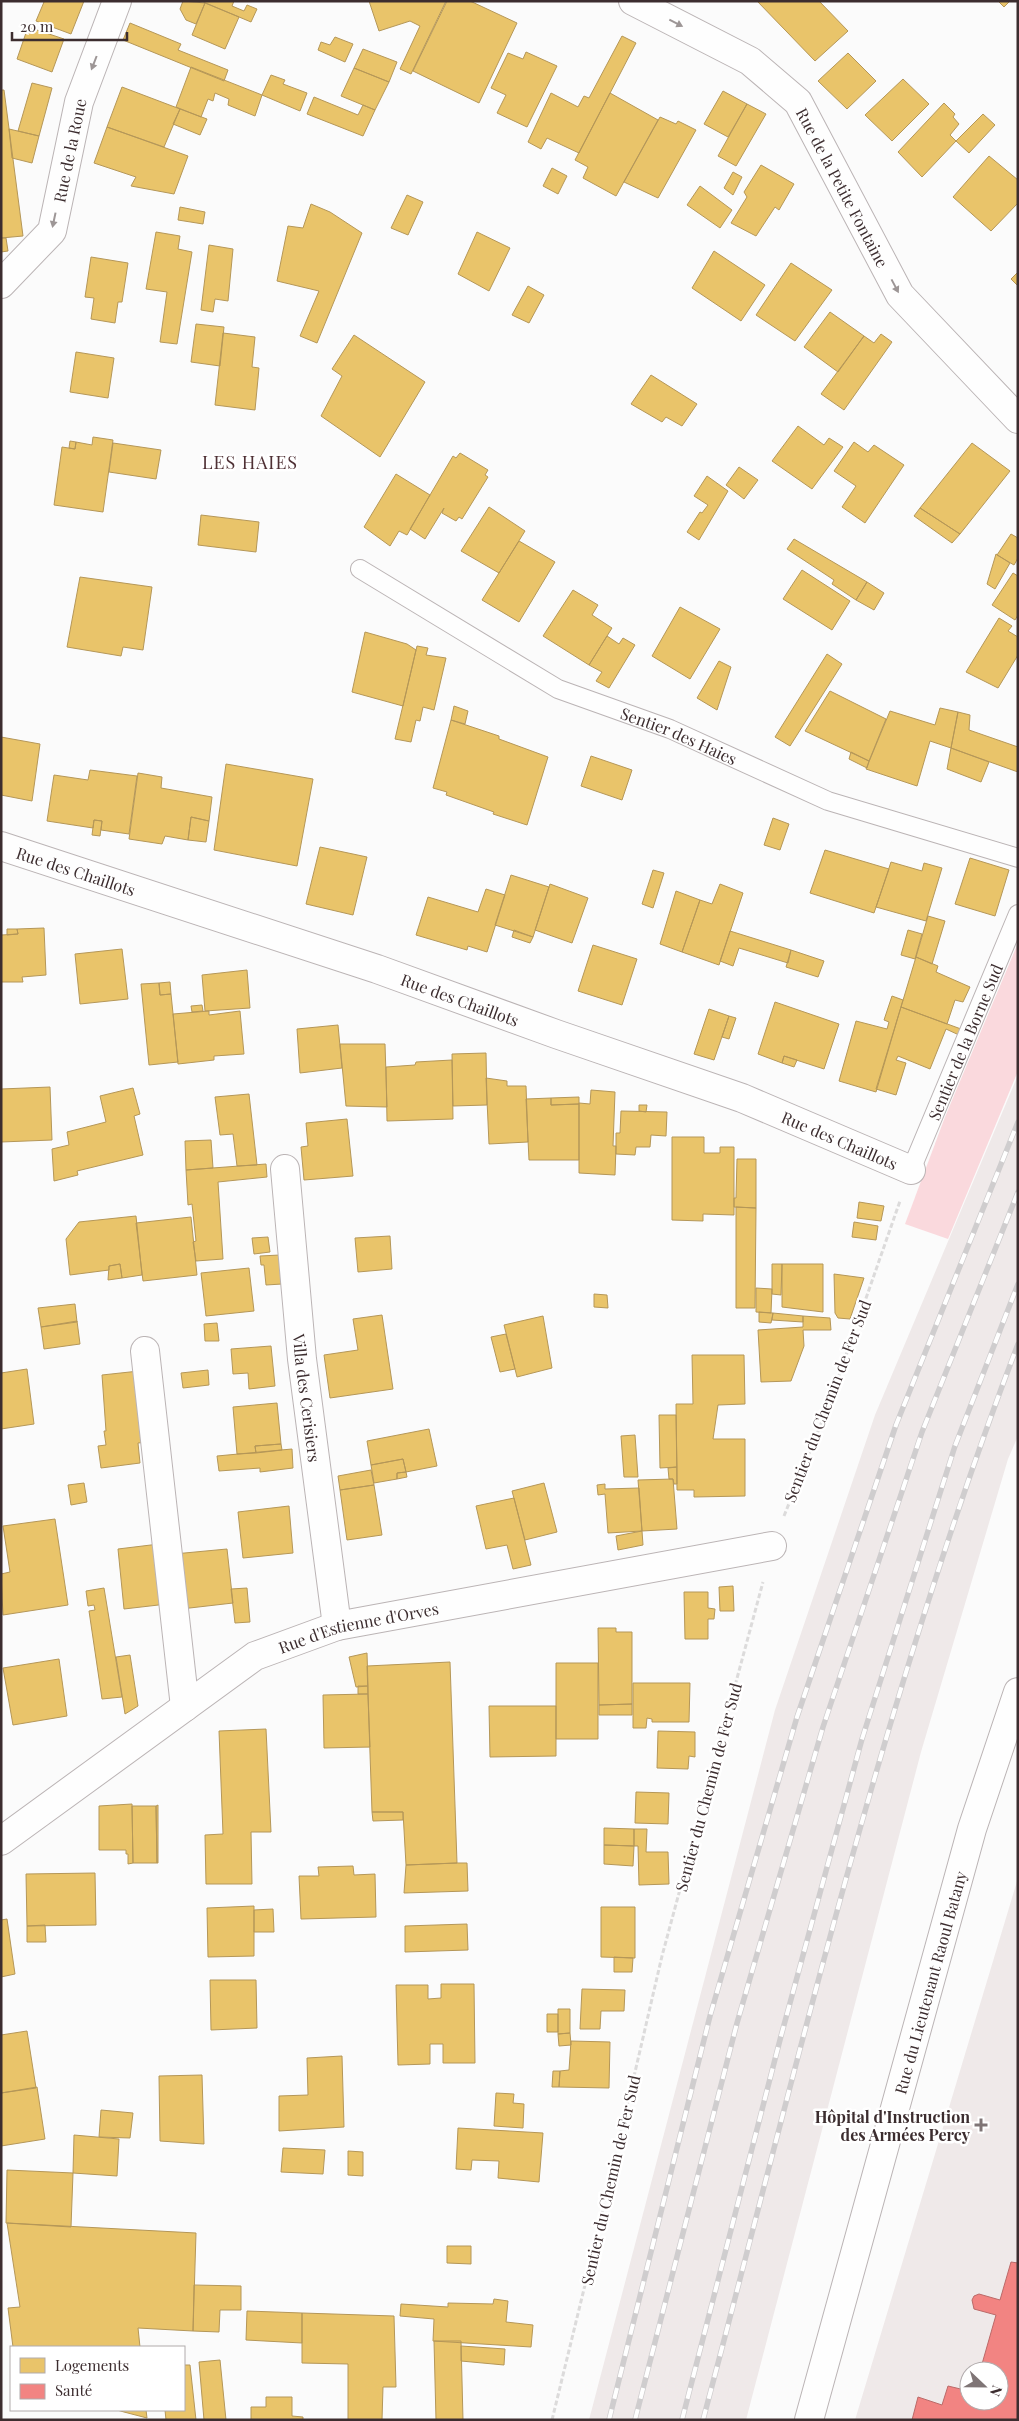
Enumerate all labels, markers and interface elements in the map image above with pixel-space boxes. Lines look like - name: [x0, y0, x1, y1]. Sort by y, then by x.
- scale bar: [12, 10, 128, 42]
- text: 20 m: [20, 16, 54, 36]
- one-way arrow: [669, 19, 683, 27]
- one-way arrow: [89, 56, 97, 70]
- street label: Rue de la Roue: [48, 96, 90, 204]
- street label: Rue de la Petite Fontaine: [792, 104, 894, 271]
- one-way arrow: [50, 213, 58, 229]
- one-way arrow: [891, 280, 900, 293]
- district label: LES HAIES: [202, 450, 298, 474]
- street label: Sentier des Haies: [618, 702, 740, 769]
- street label: Rue des Chaillots: [14, 841, 138, 900]
- street label: Sentier de la Borne Sud: [923, 960, 1007, 1123]
- street label: Rue des Chaillots: [398, 968, 522, 1030]
- street label: Rue des Chaillots: [779, 1106, 901, 1174]
- street label: Sentier du Chemin de Fer Sud: [779, 1297, 875, 1505]
- street label: Villa des Cerisiers: [289, 1332, 326, 1463]
- street label: Rue d'Estienne d'Orves: [275, 1597, 440, 1657]
- street label: Sentier du Chemin de Fer Sud: [670, 1680, 746, 1894]
- street label: Rue du Lieutenant Raoul Batany: [889, 1869, 970, 2096]
- street label: Sentier du Chemin de Fer Sud: [576, 2073, 644, 2287]
- place label: Hôpital d'Instruction des Armées Percy: [815, 2106, 971, 2145]
- marker: Hôpital d'Instruction des Armées Percy: [974, 2118, 988, 2132]
- legend: [10, 2346, 185, 2411]
- text: Logements: [55, 2355, 129, 2375]
- north arrow: [959, 2361, 1009, 2411]
- text: Santé: [55, 2380, 92, 2400]
- text: N: [986, 2383, 1007, 2399]

